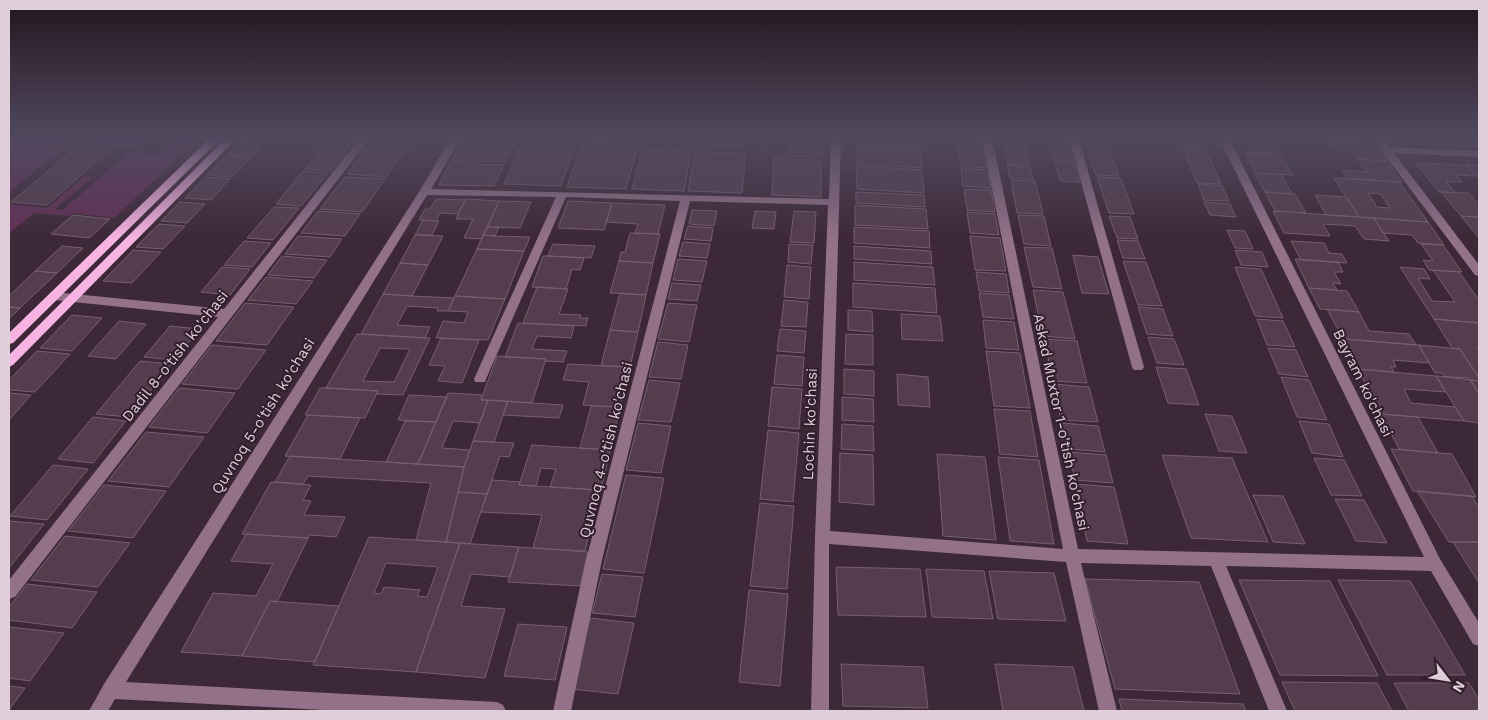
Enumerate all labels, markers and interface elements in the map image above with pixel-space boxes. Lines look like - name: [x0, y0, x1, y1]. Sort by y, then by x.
- street label: Dadil 8-o'tish ko'chasi: [118, 287, 232, 425]
- street label: Askad Muxtor 1-o'tish ko'chasi: [1029, 312, 1093, 532]
- street label: Bayram ko'chasi: [1329, 326, 1397, 440]
- street label: Quvnoq 5-o'tish ko'chasi: [208, 335, 318, 497]
- street label: Quvnoq 4-o'tish ko'chasi: [575, 360, 637, 540]
- street label: Lochin ko'chasi: [799, 368, 821, 480]
- north arrow: [1423, 655, 1473, 705]
- text: N: [1450, 678, 1469, 695]

